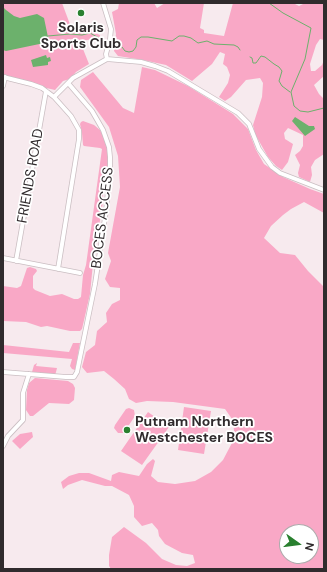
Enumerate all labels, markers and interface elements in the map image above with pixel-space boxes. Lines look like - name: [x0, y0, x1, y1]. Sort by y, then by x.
- marker: Solaris Sports Club: [76, 8, 86, 18]
- place label: Solaris Sports Club: [41, 20, 121, 52]
- street label: FRIENDS ROAD: [14, 128, 48, 224]
- street label: BOCES ACCESS: [88, 166, 118, 270]
- place label: Putnam Northern Westchester BOCES: [135, 414, 273, 446]
- marker: Putnam Northern Westchester BOCES: [122, 425, 132, 435]
- north arrow: [279, 524, 319, 564]
- text: N: [302, 541, 317, 552]

